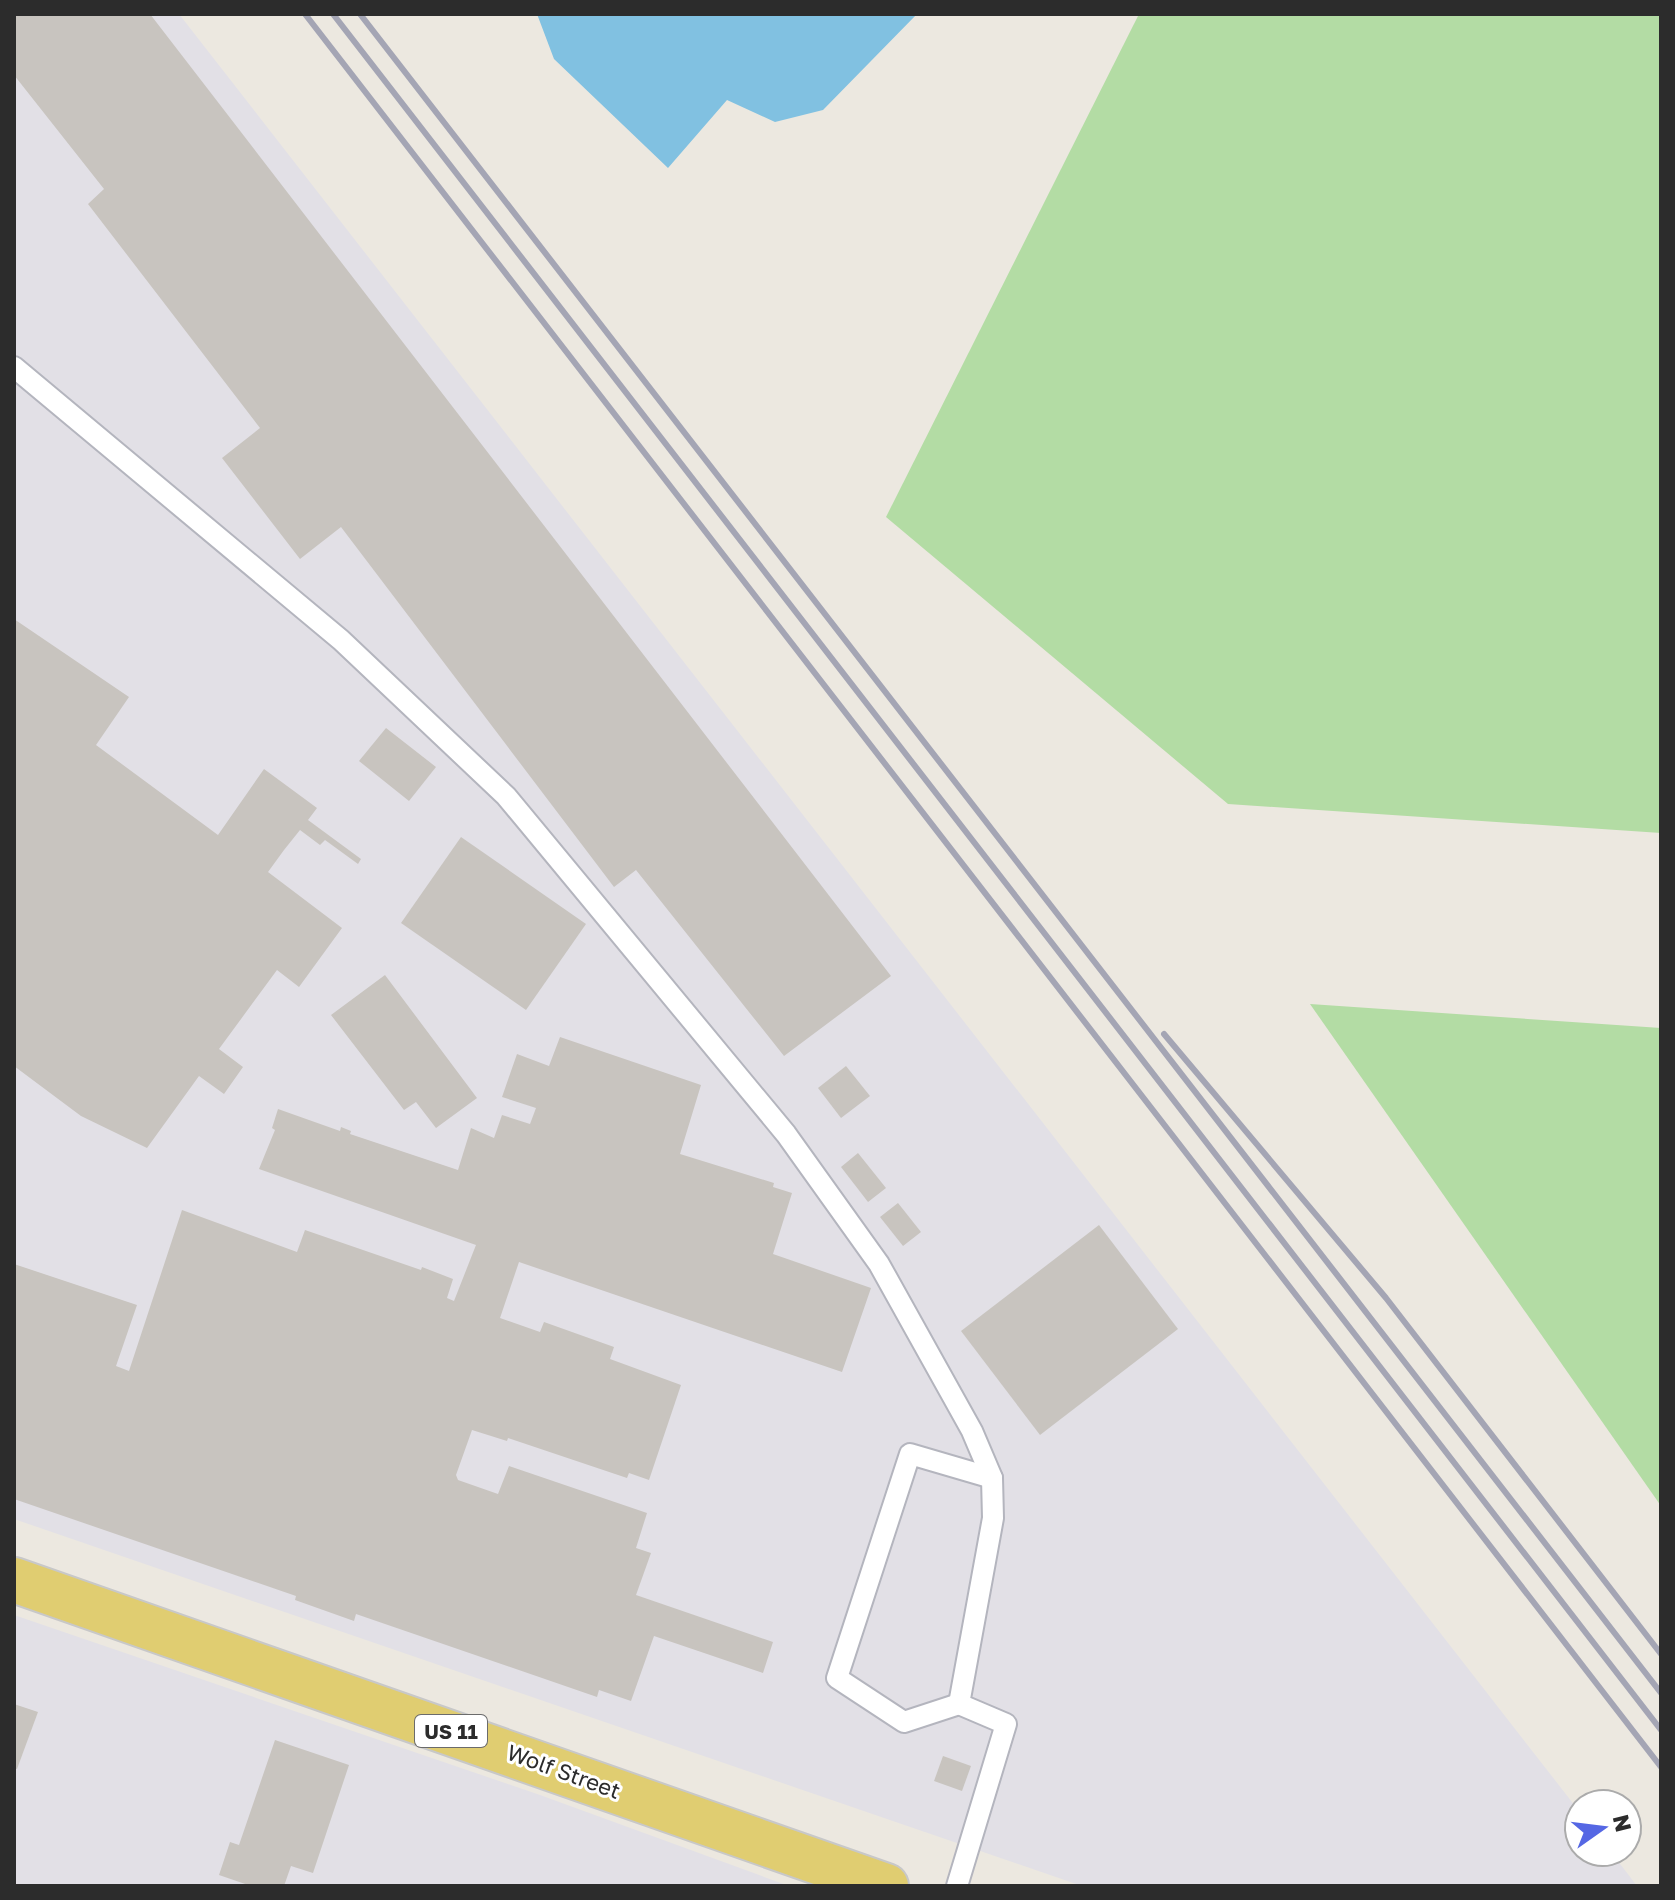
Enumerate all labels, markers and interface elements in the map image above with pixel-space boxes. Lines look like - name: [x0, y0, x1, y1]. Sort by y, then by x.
- road number: US 11: [415, 1715, 487, 1747]
- street label: Wolf Street: [504, 1738, 624, 1804]
- north arrow: [1563, 1788, 1643, 1868]
- text: N: [1608, 1812, 1638, 1834]

